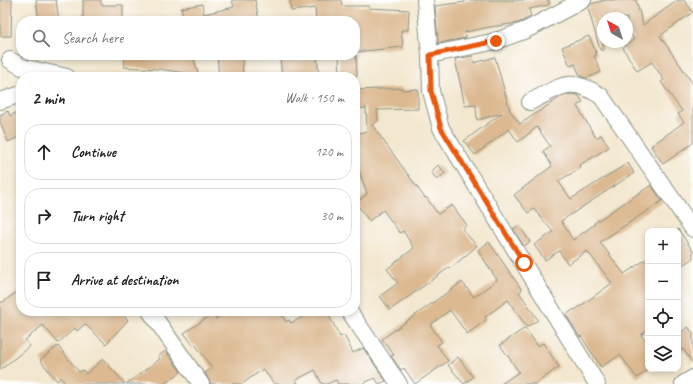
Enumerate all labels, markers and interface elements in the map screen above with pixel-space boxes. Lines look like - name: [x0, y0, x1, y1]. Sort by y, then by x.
- north arrow: [597, 12, 633, 48]
- search box: [16, 16, 360, 60]
- icon: search: [30, 27, 52, 49]
- text: Search here: [62, 29, 123, 48]
- route end: [487, 32, 505, 50]
- text: 2 min: [32, 88, 65, 109]
- text: Walk · 150 m: [285, 90, 344, 106]
- icon: ahead: [33, 141, 55, 163]
- text: Continue: [71, 143, 116, 162]
- text: 120 m: [315, 144, 343, 160]
- icon: right: [33, 205, 55, 227]
- text: Turn right: [71, 207, 124, 226]
- text: 30 m: [321, 208, 343, 224]
- map controls: [645, 228, 681, 372]
- button: +: [645, 228, 681, 264]
- route start: [515, 254, 533, 272]
- button: −: [645, 264, 681, 300]
- icon: arrive: [33, 269, 55, 291]
- text: Arrive at destination: [71, 271, 178, 290]
- button: locate: [645, 300, 681, 336]
- button: layers: [645, 336, 681, 372]

